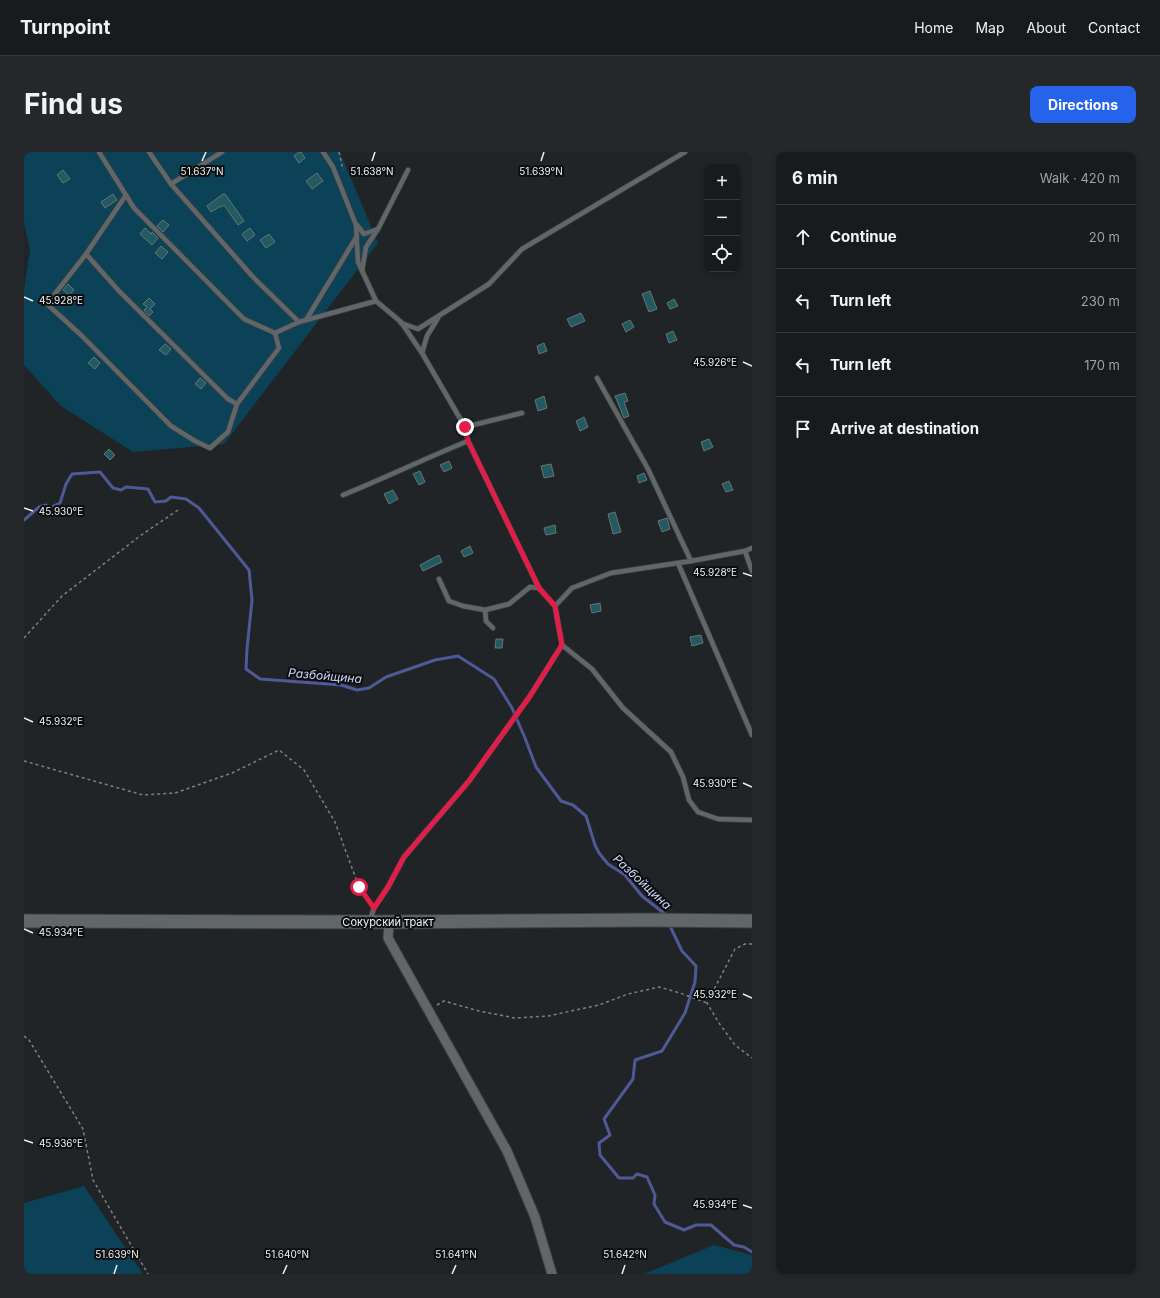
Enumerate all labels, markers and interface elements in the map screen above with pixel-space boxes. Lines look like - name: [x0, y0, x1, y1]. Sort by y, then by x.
- text: Turnpoint: [20, 16, 110, 39]
- text: Home: [914, 19, 953, 36]
- text: Map: [975, 19, 1005, 36]
- text: About: [1027, 19, 1066, 36]
- text: Contact: [1088, 19, 1140, 36]
- button: Directions: [1030, 86, 1136, 123]
- text: Find us: [24, 87, 123, 121]
- map controls: [704, 164, 740, 272]
- button: +: [704, 164, 740, 200]
- text: 51.637°N: [181, 165, 223, 177]
- text: 51.638°N: [350, 165, 394, 177]
- text: 51.639°N: [519, 165, 563, 177]
- text: 6 min: [792, 168, 838, 188]
- text: Walk · 420 m: [1040, 170, 1120, 186]
- button: −: [704, 200, 740, 236]
- icon: ahead: [792, 226, 814, 248]
- text: Continue: [830, 227, 897, 246]
- text: 20 m: [1089, 229, 1120, 245]
- button: locate: [704, 236, 740, 272]
- icon: left: [792, 290, 814, 312]
- text: Turn left: [830, 291, 891, 310]
- text: 230 m: [1081, 293, 1120, 309]
- text: 45.928°E: [39, 294, 83, 306]
- icon: left: [792, 354, 814, 376]
- text: Turn left: [830, 355, 891, 374]
- text: 45.926°E: [693, 356, 737, 368]
- text: 170 m: [1084, 357, 1120, 373]
- route end: [456, 418, 474, 436]
- icon: arrive: [792, 418, 814, 440]
- text: Arrive at destination: [830, 419, 979, 438]
- text: 45.930°E: [39, 505, 83, 517]
- text: 45.928°E: [693, 566, 737, 578]
- water label: Разбойщина: [288, 665, 363, 686]
- text: 45.932°E: [39, 715, 83, 727]
- text: 45.930°E: [693, 777, 737, 789]
- water label: Разбойщина: [610, 851, 675, 912]
- route start: [350, 878, 368, 896]
- street label: Сокурский тракт: [342, 915, 435, 929]
- text: 45.934°E: [39, 926, 83, 938]
- text: 45.932°E: [693, 988, 737, 1000]
- text: 45.936°E: [39, 1137, 83, 1149]
- text: 45.934°E: [693, 1198, 737, 1210]
- text: 51.639°N: [95, 1248, 139, 1260]
- text: 51.640°N: [265, 1248, 309, 1260]
- text: 51.641°N: [435, 1248, 477, 1260]
- text: 51.642°N: [603, 1248, 647, 1260]

